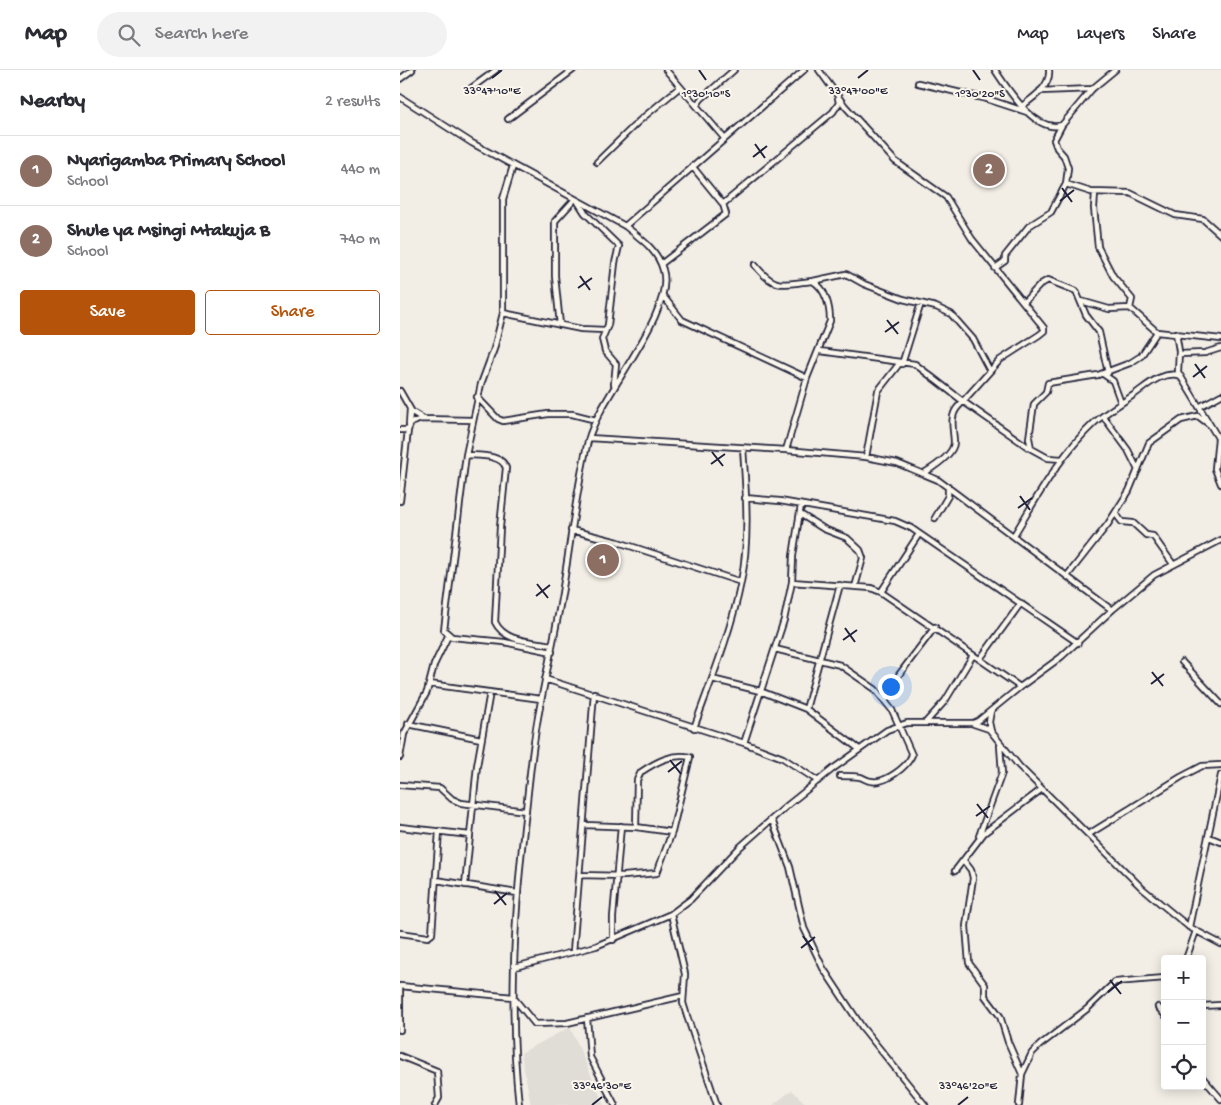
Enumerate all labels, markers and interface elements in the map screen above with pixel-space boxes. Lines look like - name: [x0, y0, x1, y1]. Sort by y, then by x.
- search box: [97, 12, 447, 57]
- text: Map: [25, 20, 67, 49]
- icon: search: [115, 21, 143, 49]
- text: Search here: [155, 23, 248, 46]
- text: Map: [1017, 24, 1049, 45]
- text: Layers: [1077, 24, 1124, 45]
- text: Share: [1152, 24, 1196, 45]
- text: 33°47'10"E: [463, 85, 521, 99]
- text: 33°47'00"E: [828, 85, 888, 99]
- text: 1°30'10"S: [681, 88, 731, 102]
- text: 1°30'20"S: [954, 88, 1005, 102]
- text: Nearby: [20, 90, 85, 115]
- text: 2 results: [325, 93, 380, 112]
- text: Nyarigamba Primary School: [67, 150, 285, 173]
- pin: 2: [973, 151, 1005, 189]
- text: 1: [33, 161, 39, 180]
- text: 440 m: [341, 161, 380, 180]
- text: School: [67, 173, 109, 192]
- text: Shule ya Msingi Mtakuja B: [67, 220, 270, 243]
- text: 2: [32, 231, 40, 250]
- text: 740 m: [340, 231, 380, 250]
- text: School: [67, 243, 109, 262]
- button: Save: [20, 290, 195, 335]
- button: Share: [205, 290, 380, 335]
- pin: 1: [587, 541, 619, 579]
- your location: [878, 674, 904, 700]
- map controls: [1161, 955, 1206, 1090]
- button: +: [1161, 955, 1206, 1000]
- button: −: [1161, 1000, 1206, 1045]
- button: locate: [1161, 1045, 1206, 1090]
- text: 33°46'30"E: [572, 1080, 632, 1094]
- text: 33°46'20"E: [938, 1080, 997, 1094]

